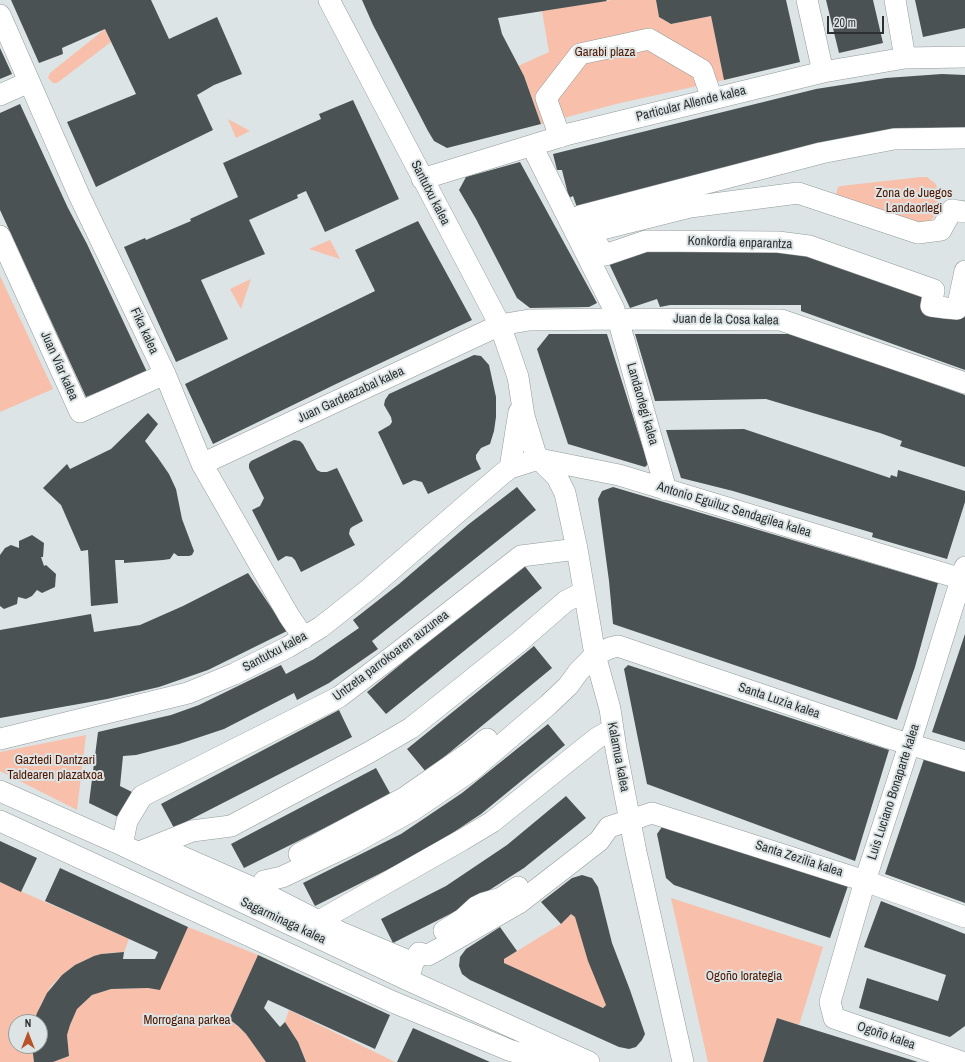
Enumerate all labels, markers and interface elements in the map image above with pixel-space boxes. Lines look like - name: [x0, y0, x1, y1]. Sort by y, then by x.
- scale bar: [829, 8, 886, 34]
- text: 20 m: [834, 15, 856, 31]
- park label: Garabi plaza: [574, 45, 636, 61]
- street label: Particular Allende kalea: [634, 83, 748, 125]
- street label: Santutxu kalea: [407, 158, 453, 228]
- park label: Zona de Juegos Landaorlegi: [876, 186, 952, 217]
- street label: Konkordia enparantza: [687, 233, 793, 253]
- street label: Fika kalea: [127, 305, 161, 357]
- street label: Juan de la Cosa kalea: [673, 311, 779, 329]
- street label: Juan Viar kalea: [37, 329, 81, 403]
- street label: Landaorlegi kalea: [623, 361, 661, 447]
- street label: Juan Gardeazabal kalea: [295, 364, 407, 426]
- street label: Antonio Eguiluz Sendagilea kalea: [655, 479, 813, 541]
- street label: Untzeta parrokoaren auzunea: [330, 607, 452, 705]
- street label: Santutxu kalea: [240, 629, 310, 675]
- street label: Santa Luzia kalea: [736, 680, 822, 722]
- street label: Kalamua kalea: [604, 721, 632, 793]
- street label: Luis Luciano Bonaparte kalea: [865, 722, 923, 862]
- park label: Gaztedi Dantzari Taldearen plazatxoa: [7, 753, 103, 784]
- street label: Santa Zezilia kalea: [753, 837, 845, 881]
- street label: Sagarminaga kalea: [238, 894, 328, 948]
- park label: Ogoño lorategia: [706, 969, 782, 985]
- park label: Morrogana parkea: [143, 1013, 231, 1029]
- north arrow: [8, 1014, 48, 1054]
- text: N: [25, 1016, 31, 1030]
- street label: Ogoño kalea: [855, 1019, 917, 1053]

